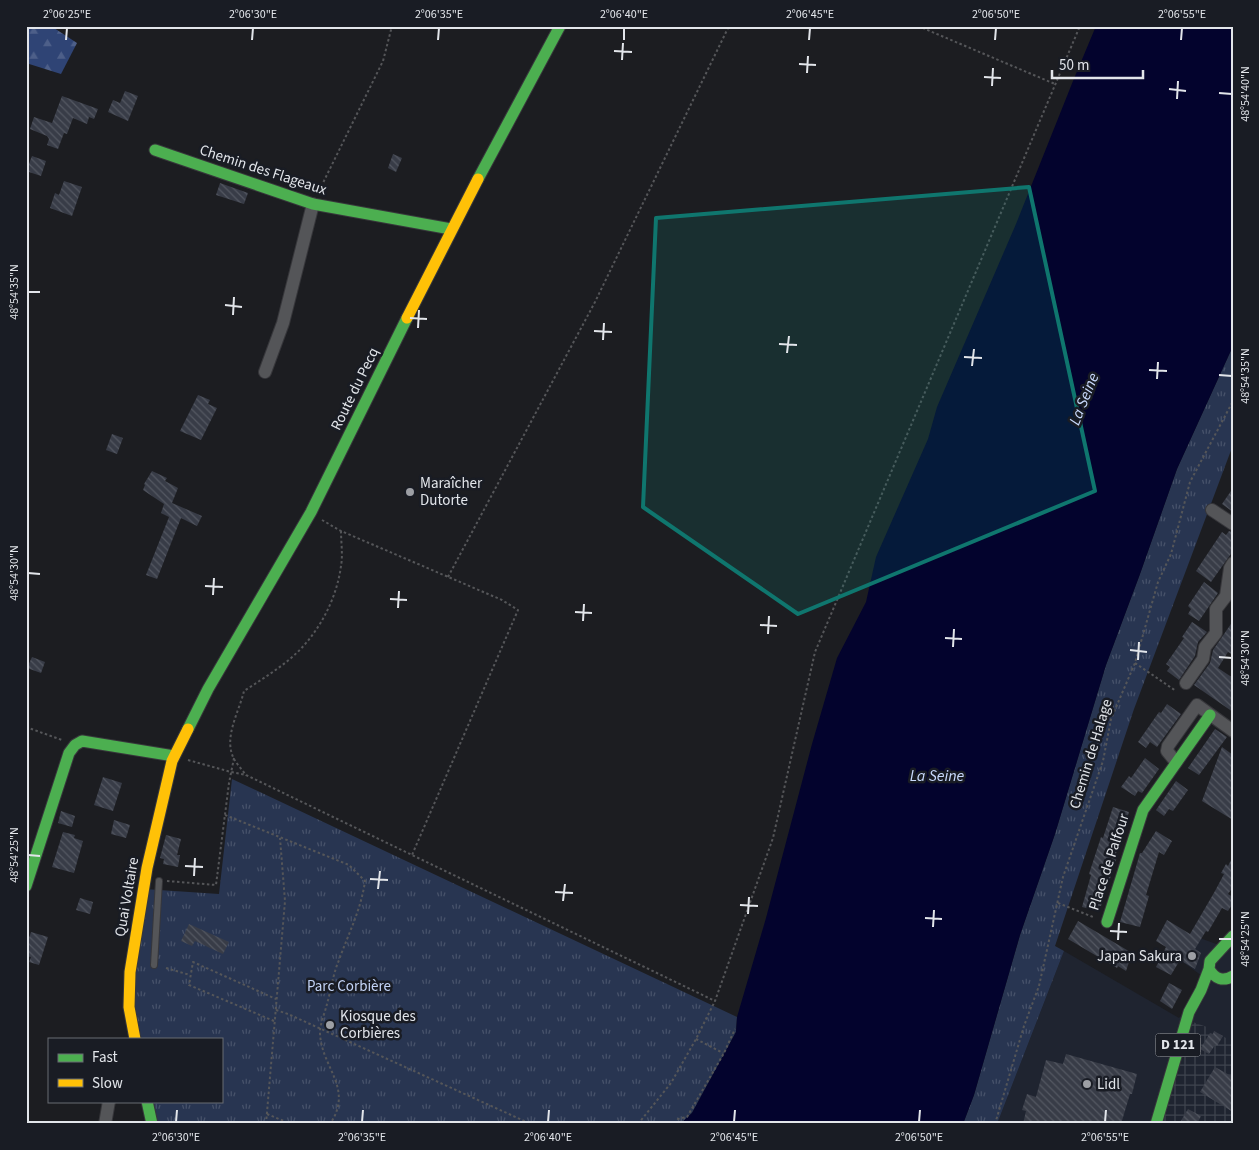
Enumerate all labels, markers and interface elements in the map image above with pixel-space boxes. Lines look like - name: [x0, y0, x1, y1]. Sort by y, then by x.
- text: 2°06'25"E: [43, 6, 91, 23]
- text: 2°06'30"E: [229, 6, 277, 23]
- text: 2°06'35"E: [415, 6, 463, 23]
- text: 2°06'40"E: [600, 6, 648, 23]
- text: 2°06'45"E: [786, 6, 834, 23]
- text: 2°06'50"E: [972, 6, 1020, 23]
- text: 2°06'55"E: [1158, 6, 1206, 23]
- scale bar: [1052, 48, 1143, 80]
- text: 50 m: [1059, 55, 1089, 76]
- text: 48°54'40"N: [1237, 66, 1254, 122]
- street label: Chemin des Flageaux: [197, 140, 329, 201]
- text: 48°54'35"N: [6, 264, 23, 320]
- street label: Route du Pecq: [326, 344, 384, 434]
- text: 48°54'35"N: [1237, 348, 1254, 404]
- water label: La Seine: [1064, 369, 1105, 428]
- place label: Maraîcher Dutorte: [420, 473, 483, 511]
- marker: Maraîcher Dutorte: [404, 486, 416, 498]
- text: 48°54'30"N: [6, 545, 23, 601]
- text: 48°54'30"N: [1237, 630, 1254, 686]
- street label: Chemin de Halage: [1064, 697, 1118, 811]
- water label: La Seine: [910, 765, 965, 787]
- street label: Place de Palfour: [1083, 810, 1135, 913]
- text: 48°54'25"N: [6, 827, 23, 883]
- street label: Quai Voltaire: [110, 856, 144, 938]
- text: 48°54'25"N: [1237, 911, 1254, 967]
- place label: Japan Sakura: [1097, 946, 1182, 967]
- marker: Japan Sakura: [1186, 950, 1198, 962]
- park label: Parc Corbière: [307, 976, 391, 997]
- place label: Kiosque des Corbières: [340, 1006, 416, 1044]
- marker: Kiosque des Corbières: [324, 1019, 336, 1031]
- road number: D 121: [1156, 1034, 1200, 1056]
- legend: [48, 1038, 222, 1102]
- text: Fast: [92, 1047, 118, 1068]
- text: Slow: [92, 1073, 123, 1094]
- place label: Lidl: [1097, 1074, 1120, 1095]
- marker: Lidl: [1081, 1078, 1093, 1090]
- text: 2°06'30"E: [152, 1129, 200, 1146]
- text: 2°06'35"E: [338, 1129, 386, 1146]
- text: 2°06'40"E: [524, 1129, 572, 1146]
- text: 2°06'45"E: [710, 1129, 758, 1146]
- text: 2°06'50"E: [895, 1129, 943, 1146]
- text: 2°06'55"E: [1081, 1129, 1129, 1146]

